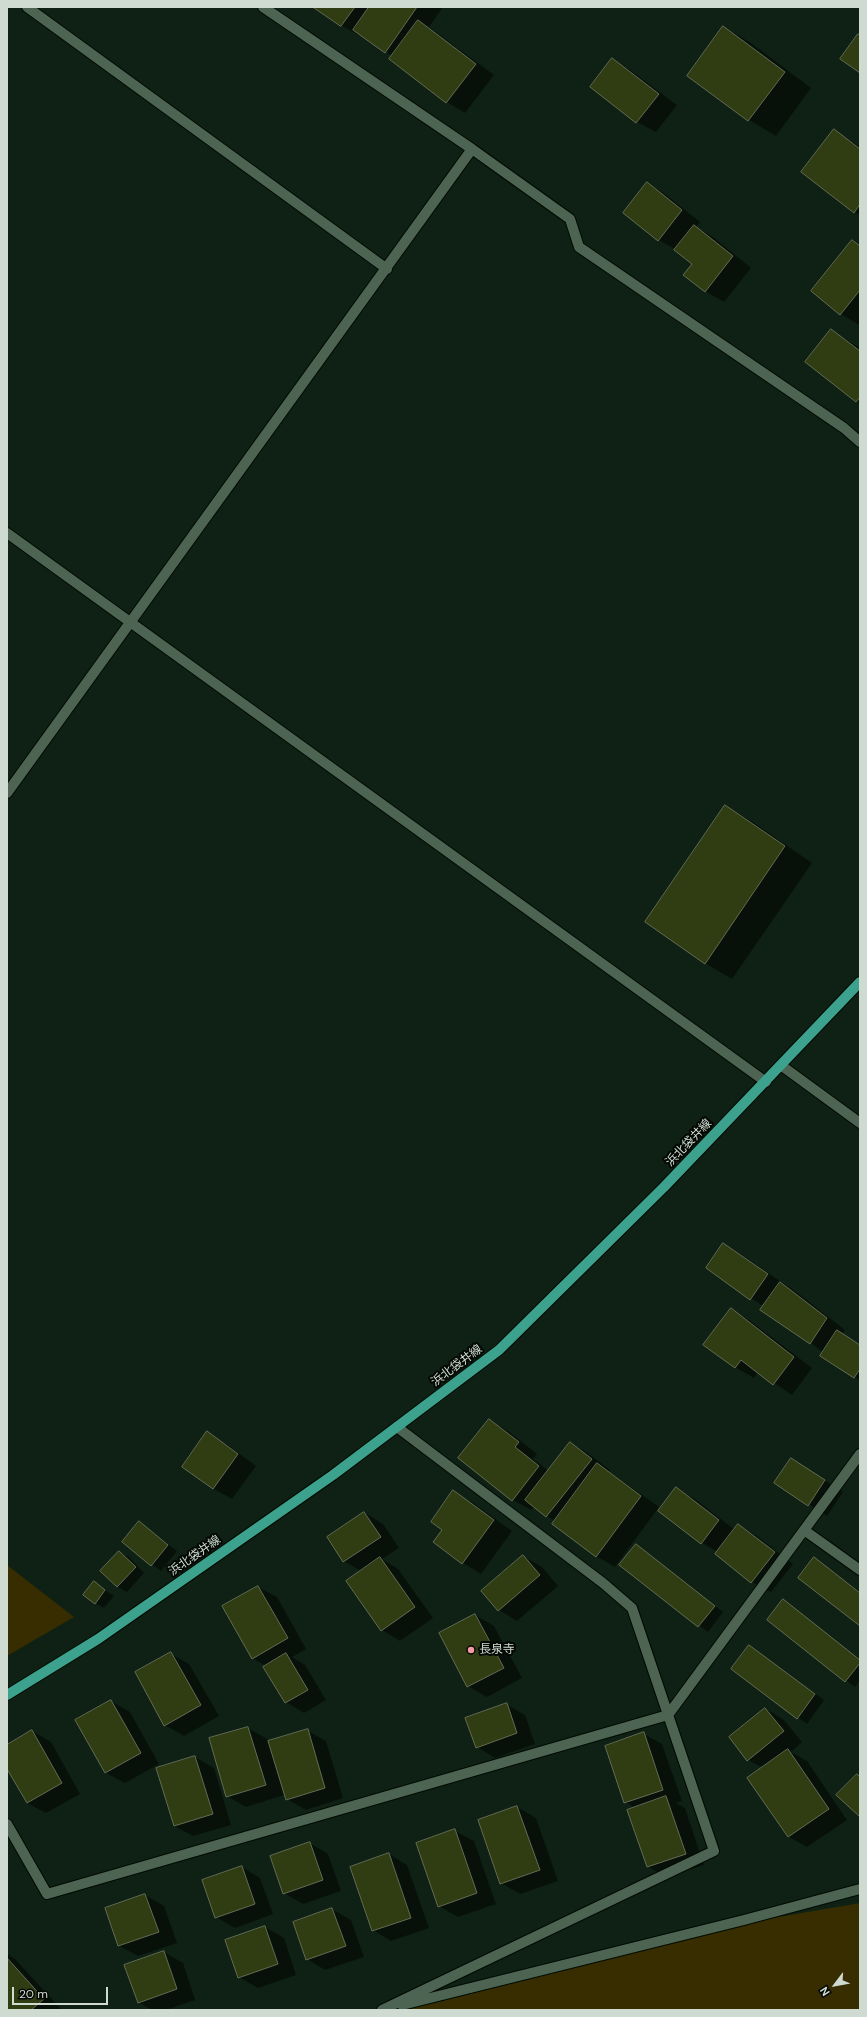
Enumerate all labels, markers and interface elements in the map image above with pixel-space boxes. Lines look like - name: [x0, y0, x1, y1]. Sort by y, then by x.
- street label: 浜北袋井線: [663, 1116, 715, 1170]
- street label: 浜北袋井線: [429, 1342, 485, 1390]
- street label: 浜北袋井線: [166, 1533, 224, 1579]
- place label: 長泉寺: [479, 1643, 515, 1657]
- marker: 長泉寺: [466, 1645, 476, 1655]
- north arrow: [815, 1965, 855, 2005]
- scale bar: [14, 1979, 110, 2005]
- text: N: [817, 1984, 833, 1998]
- text: 20 m: [19, 1986, 48, 2002]

